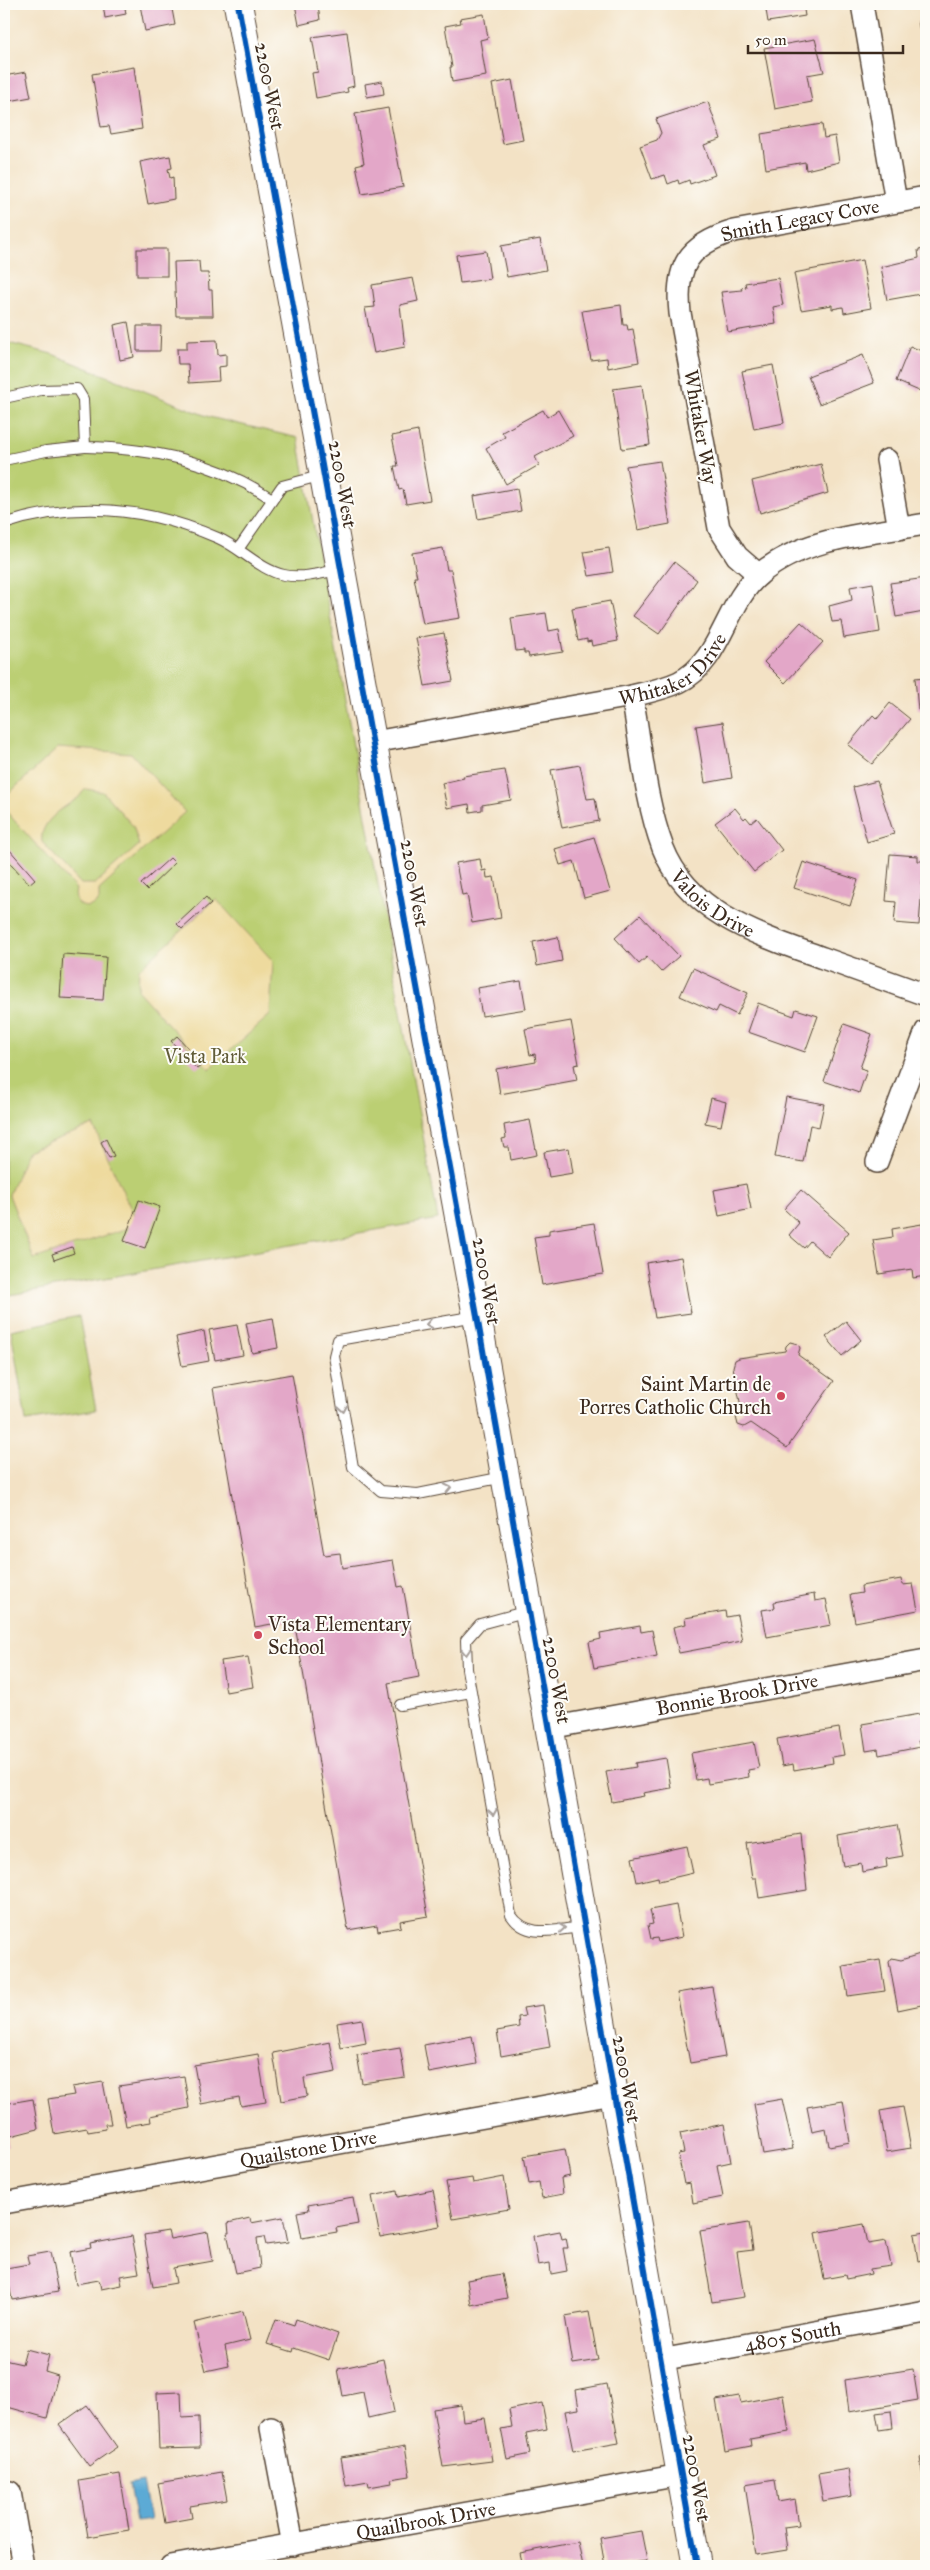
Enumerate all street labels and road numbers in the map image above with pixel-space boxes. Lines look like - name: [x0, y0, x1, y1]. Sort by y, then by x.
- street label: 2200 West: [250, 40, 290, 132]
- street label: Smith Legacy Cove: [717, 194, 881, 247]
- street label: Whitaker Way: [679, 368, 723, 487]
- street label: 2200 West: [324, 439, 362, 529]
- street label: Whitaker Drive: [617, 629, 731, 710]
- street label: 2200 West: [396, 838, 434, 928]
- street label: Valois Drive: [665, 864, 758, 943]
- street label: 2200 West: [468, 1236, 506, 1326]
- street label: 2200 West: [538, 1635, 576, 1725]
- street label: Bonnie Brook Drive: [654, 1668, 820, 1720]
- street label: 2200 West: [608, 2034, 646, 2124]
- street label: Quailstone Drive: [238, 2125, 378, 2173]
- street label: 4805 South: [743, 2316, 843, 2357]
- street label: 2200 West: [678, 2433, 716, 2523]
- street label: Quailbrook Drive: [354, 2496, 498, 2545]

